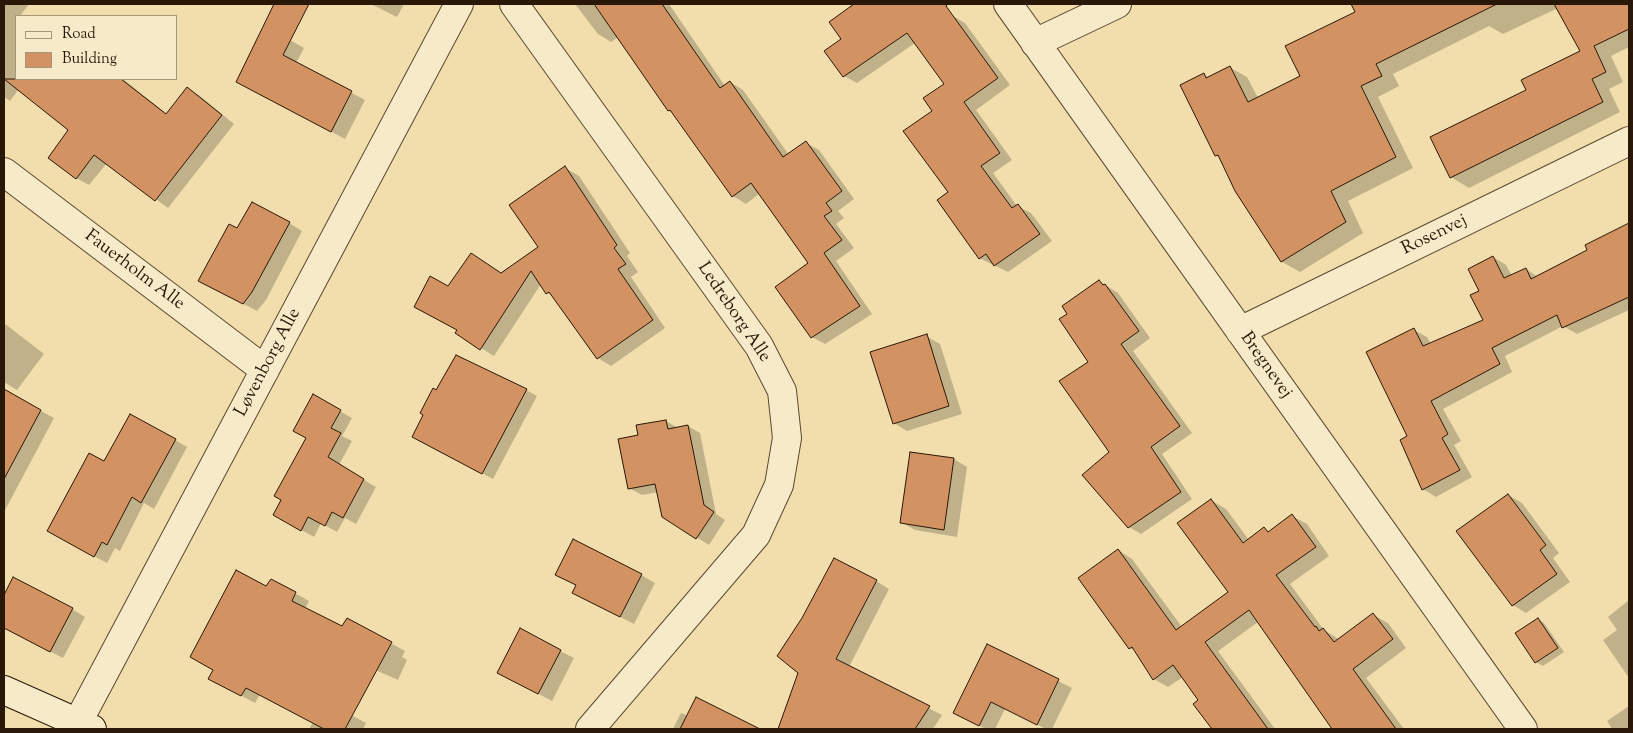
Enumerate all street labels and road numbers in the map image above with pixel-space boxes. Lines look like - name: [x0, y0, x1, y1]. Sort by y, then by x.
- street label: Rosenvej: [1399, 211, 1471, 261]
- street label: Fauerholm Alle: [80, 226, 188, 316]
- street label: Ledreborg Alle: [692, 259, 774, 367]
- street label: Løvenborg Alle: [231, 305, 307, 421]
- street label: Bregnevej: [1234, 329, 1296, 403]

